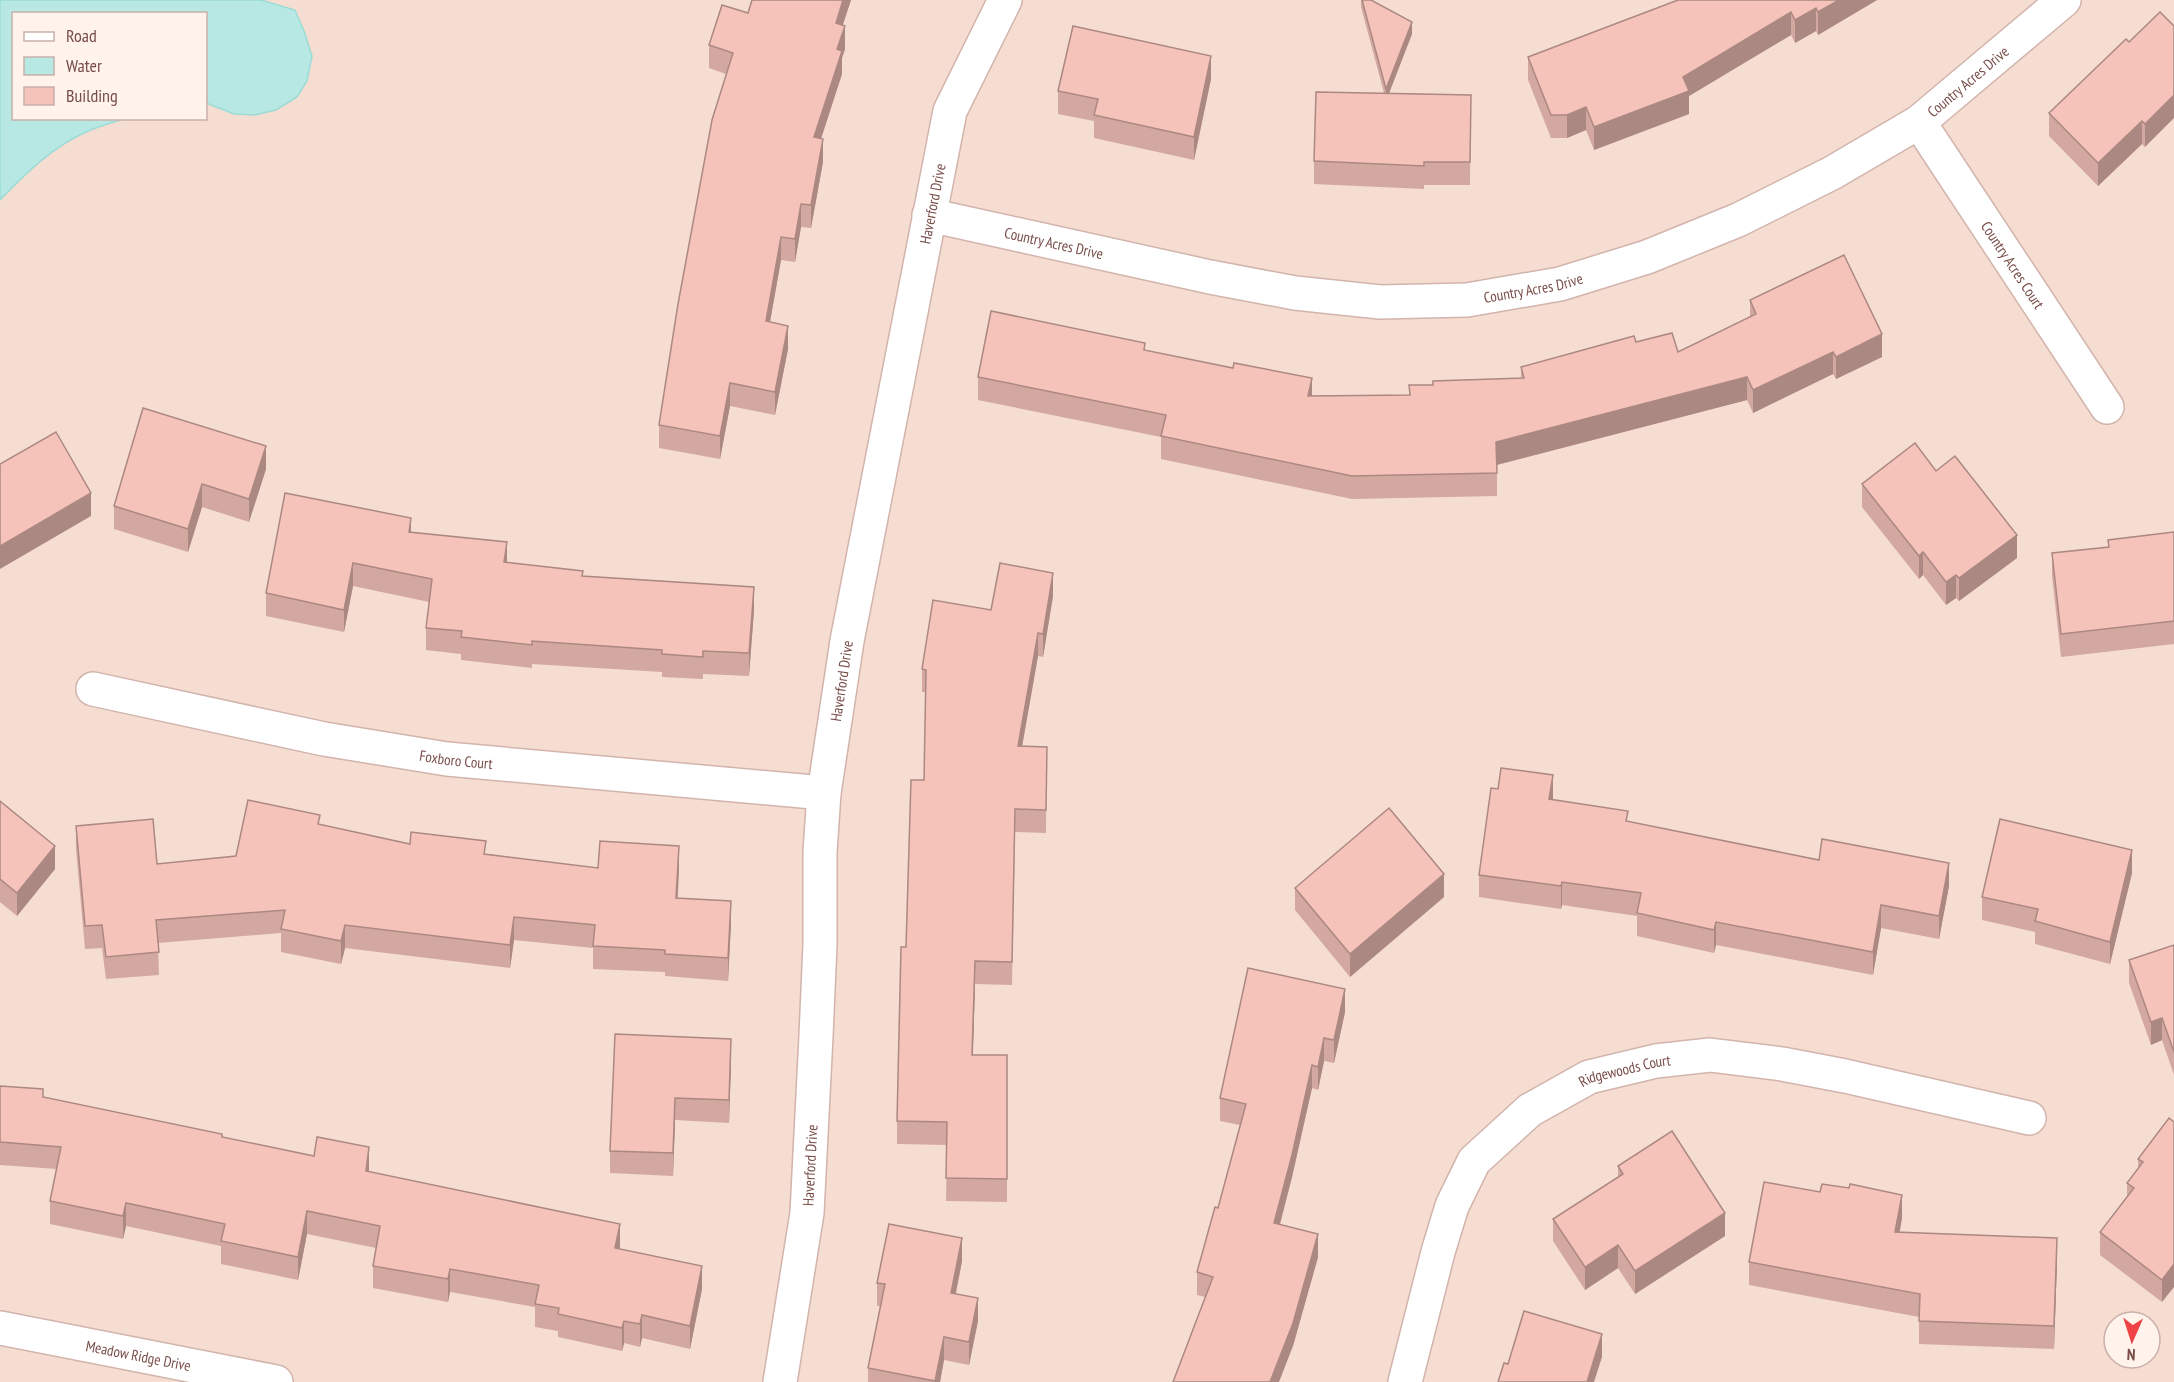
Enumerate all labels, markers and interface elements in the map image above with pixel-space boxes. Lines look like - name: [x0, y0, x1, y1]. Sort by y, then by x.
- legend: [12, 12, 207, 120]
- text: Road: [66, 24, 97, 47]
- street label: Country Acres Drive: [1923, 41, 2012, 121]
- text: Water: [66, 54, 102, 77]
- text: Building: [66, 84, 118, 107]
- street label: Haverford Drive: [915, 162, 949, 245]
- street label: Country Acres Court: [1977, 217, 2049, 312]
- street label: Country Acres Drive: [1003, 222, 1105, 263]
- street label: Country Acres Drive: [1482, 268, 1585, 306]
- street label: Haverford Drive: [825, 639, 856, 723]
- street label: Foxboro Court: [418, 745, 493, 773]
- street label: Ridgewoods Court: [1575, 1050, 1671, 1091]
- street label: Haverford Drive: [798, 1124, 821, 1206]
- north arrow: [2102, 1310, 2162, 1370]
- street label: Meadow Ridge Drive: [84, 1336, 192, 1375]
- text: N: [2126, 1345, 2136, 1365]

